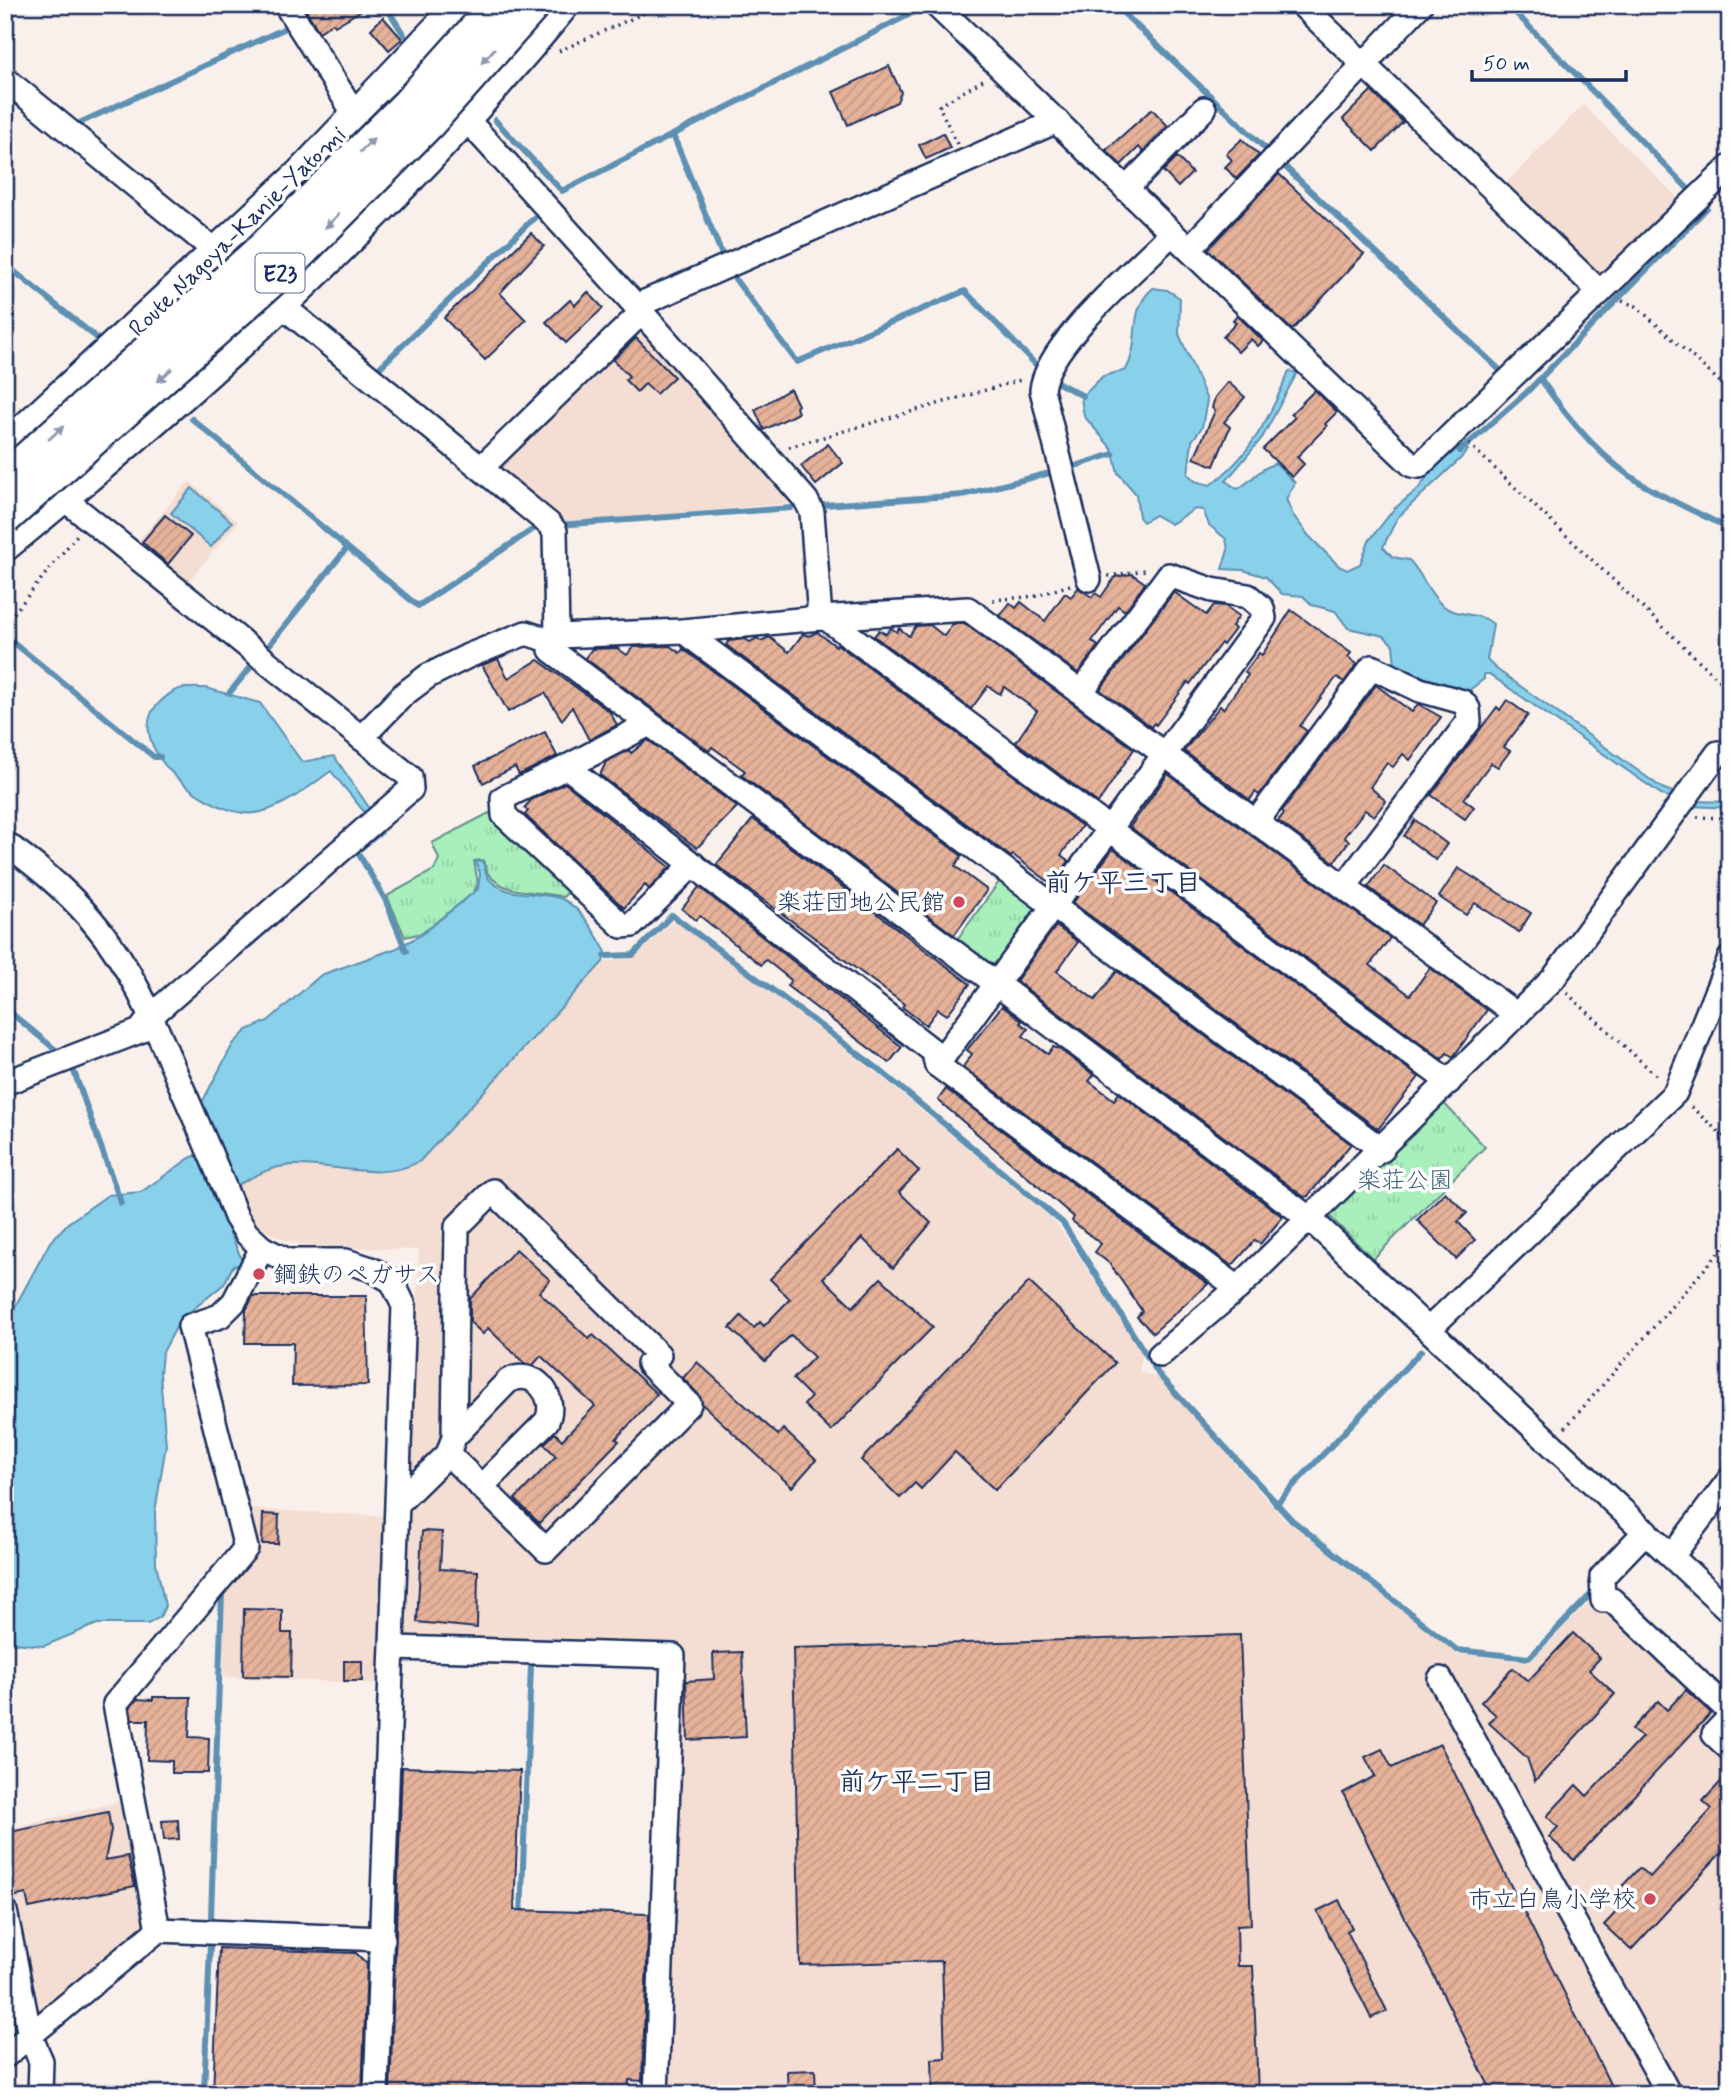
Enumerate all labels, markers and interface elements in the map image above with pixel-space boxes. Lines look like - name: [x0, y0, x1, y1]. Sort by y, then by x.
- scale bar: [1472, 38, 1626, 82]
- one-way arrow: [481, 47, 497, 64]
- text: 50 m: [1483, 50, 1530, 78]
- street label: Route Nagoya-Kanie-Yatomi: [123, 120, 353, 344]
- one-way arrow: [359, 137, 375, 153]
- one-way arrow: [324, 212, 340, 229]
- road number: E23: [256, 254, 304, 292]
- one-way arrow: [157, 367, 174, 383]
- one-way arrow: [47, 425, 64, 441]
- district label: 前ケ平三丁目: [1045, 867, 1201, 901]
- place label: 楽荘団地公民館: [777, 888, 945, 919]
- marker: 楽荘団地公民館: [951, 894, 967, 910]
- park label: 楽荘公園: [1357, 1166, 1453, 1197]
- place label: 鋼鉄のペガサス: [273, 1260, 440, 1291]
- marker: 鋼鉄のペガサス: [251, 1266, 267, 1282]
- district label: 前ケ平二丁目: [839, 1766, 995, 1800]
- place label: 市立白鳥小学校: [1468, 1885, 1636, 1916]
- marker: 市立白鳥小学校: [1642, 1891, 1658, 1907]

